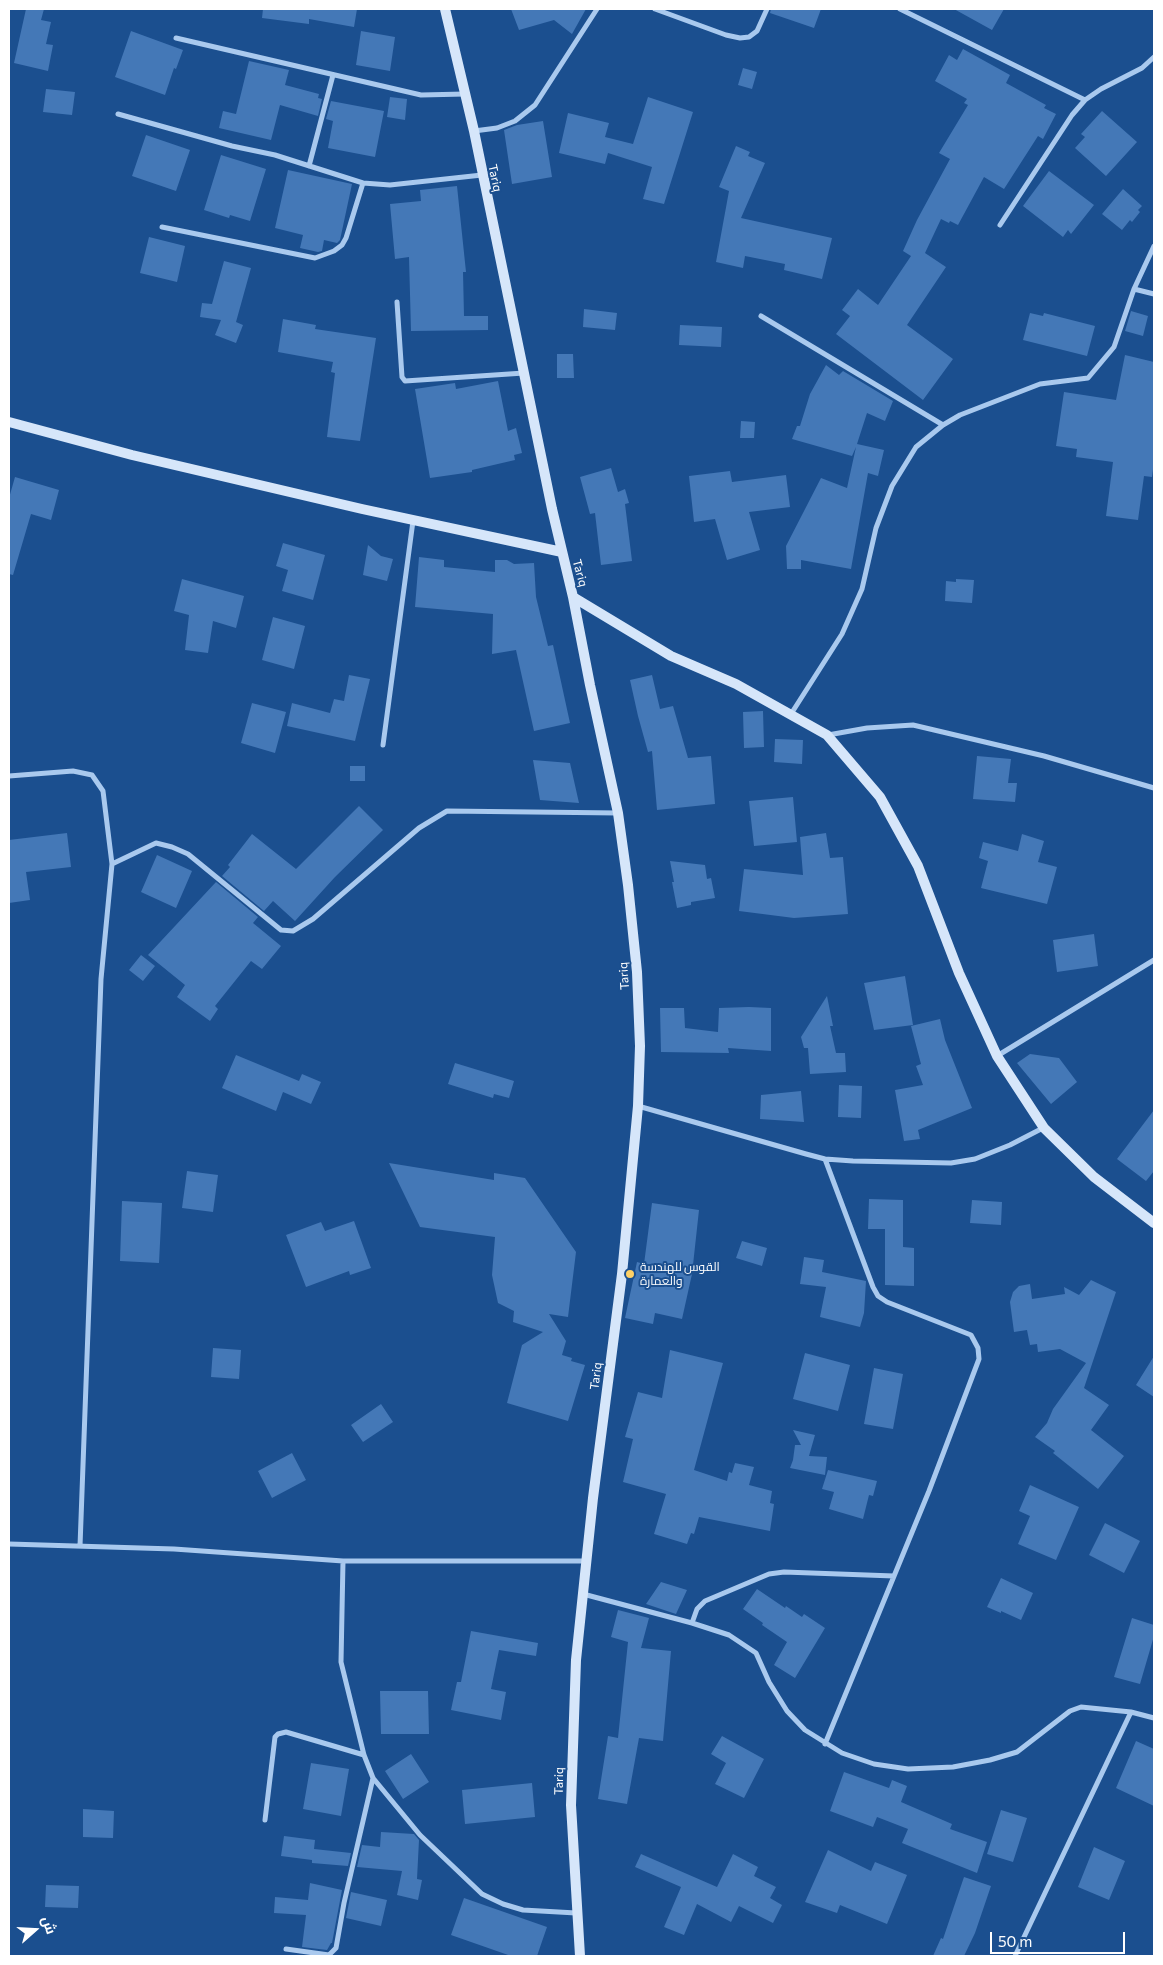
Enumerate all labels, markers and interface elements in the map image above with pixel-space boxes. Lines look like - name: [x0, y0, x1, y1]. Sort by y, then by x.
- street label: Tariq: [485, 163, 505, 193]
- street label: Tariq: [569, 558, 591, 588]
- street label: Tariq: [616, 962, 632, 990]
- place label: القوس للهندسة والعمارة: [640, 1260, 720, 1288]
- marker: القوس للهندسة والعمارة: [624, 1268, 636, 1280]
- street label: Tariq: [587, 1361, 605, 1391]
- street label: Tariq: [552, 1767, 566, 1795]
- north arrow: [10, 1905, 60, 1955]
- text: ش: [39, 1914, 61, 1936]
- scale bar: [993, 1922, 1128, 1954]
- text: 50 m: [998, 1932, 1032, 1950]

